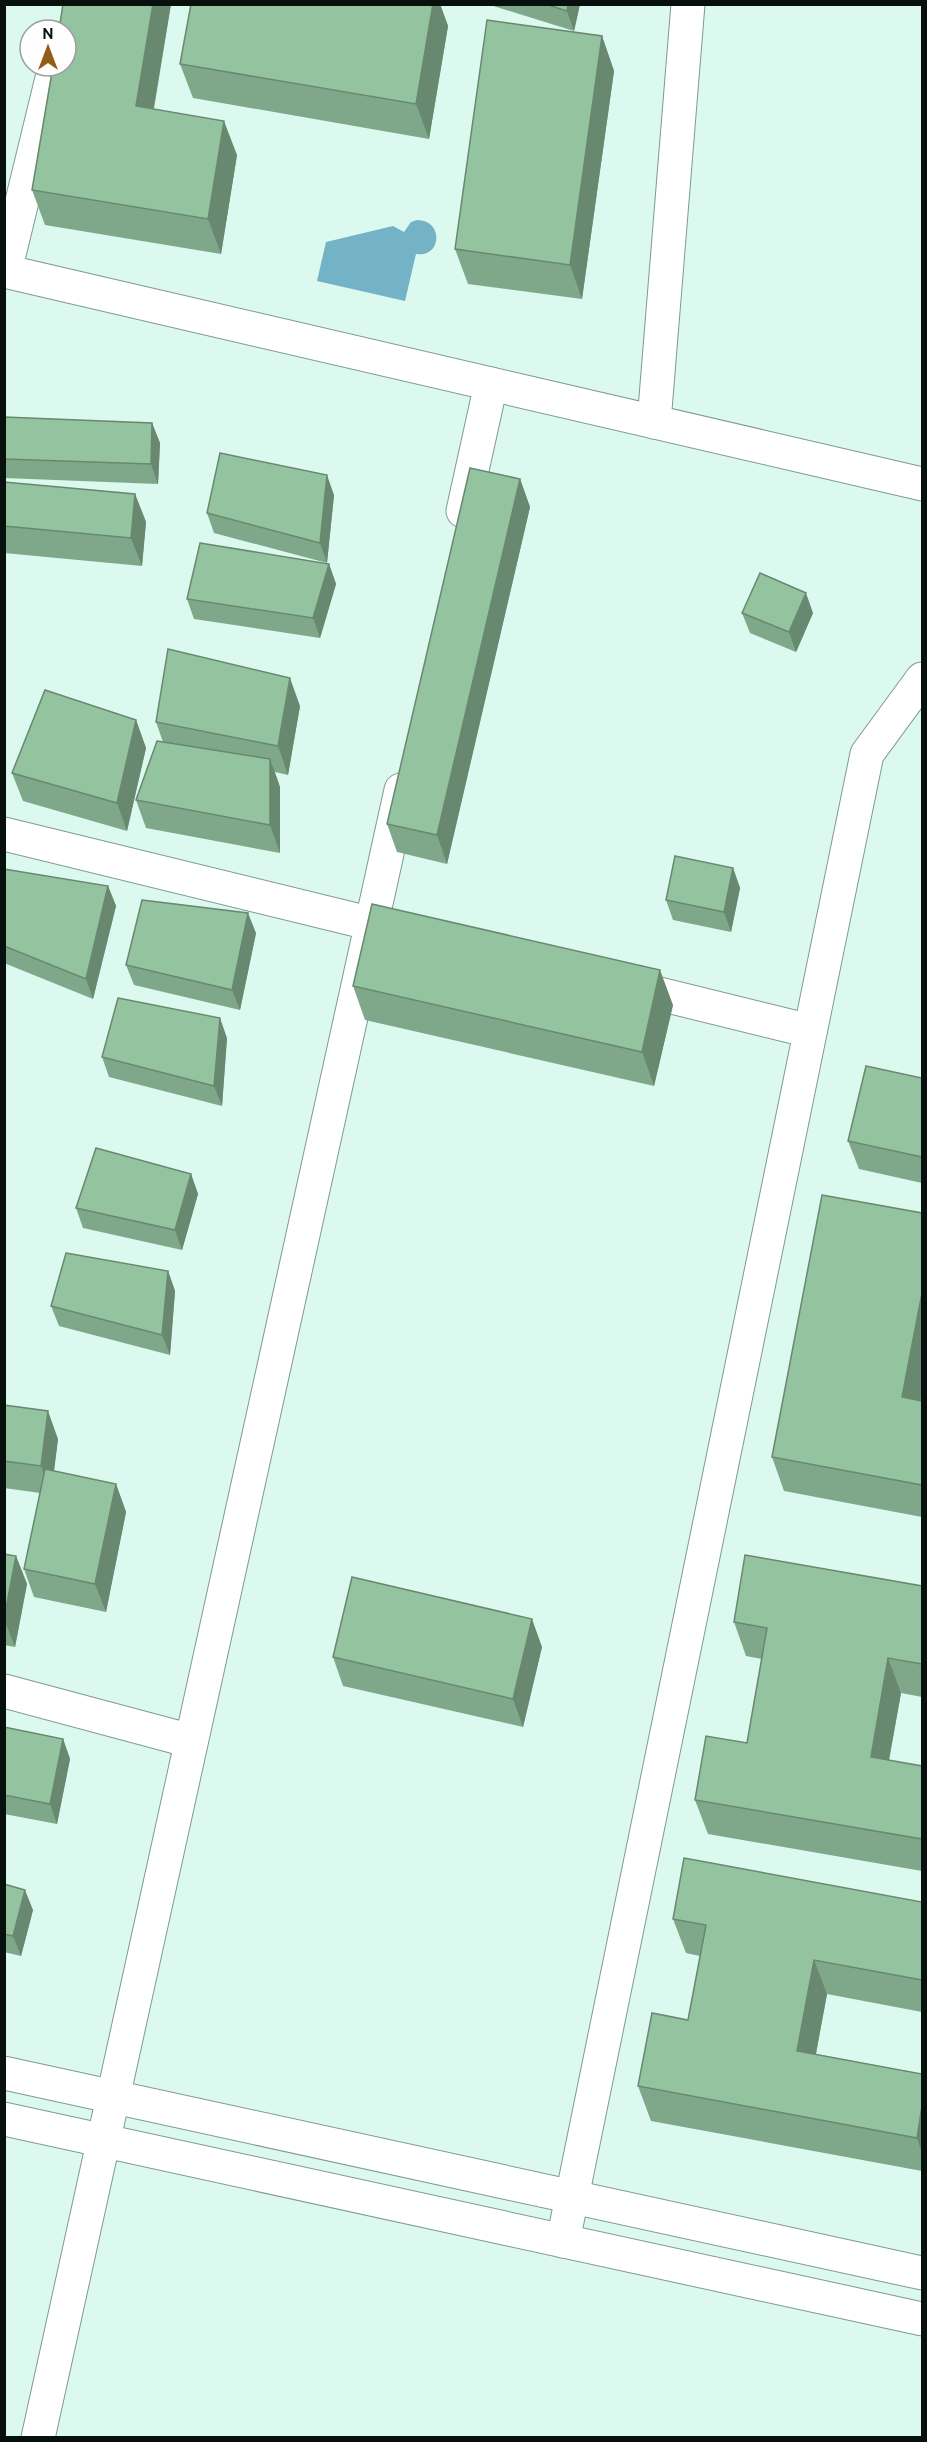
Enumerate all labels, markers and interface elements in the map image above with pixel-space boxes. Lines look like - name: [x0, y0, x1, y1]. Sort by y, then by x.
- north arrow: [18, 18, 78, 78]
- text: N: [42, 24, 54, 43]

